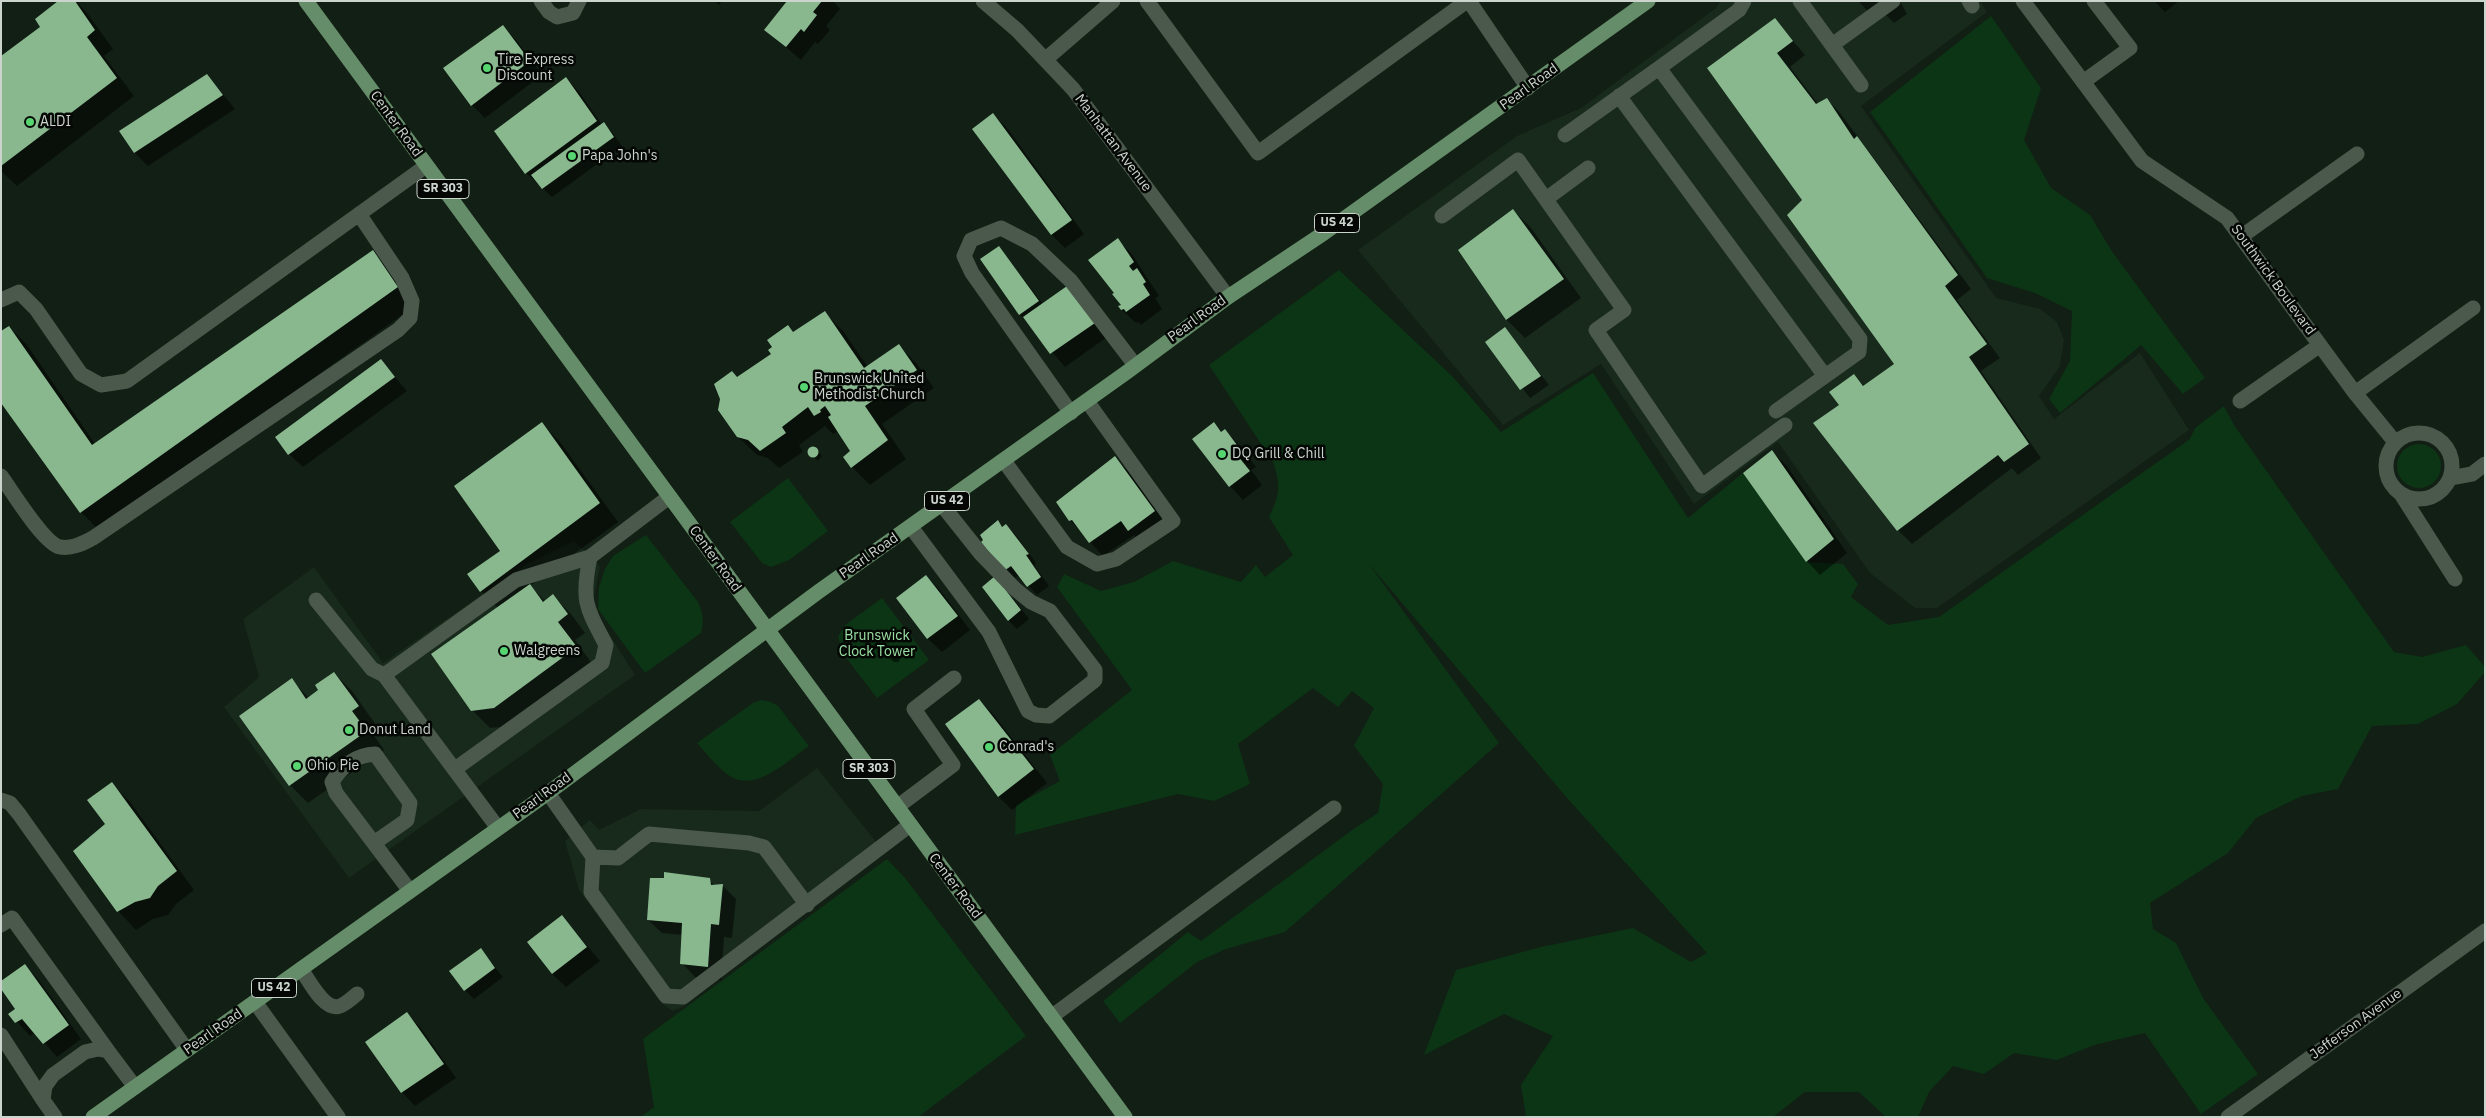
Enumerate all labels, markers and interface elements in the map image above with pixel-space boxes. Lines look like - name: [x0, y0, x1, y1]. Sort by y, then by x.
- place label: Tire Express Discount: [497, 52, 574, 84]
- street label: Pearl Road: [1497, 60, 1561, 114]
- marker: Tire Express Discount: [481, 62, 493, 74]
- street label: Center Road: [366, 88, 426, 160]
- street label: Manhattan Avenue: [1071, 91, 1155, 195]
- place label: ALDI: [40, 114, 71, 130]
- marker: ALDI: [24, 116, 36, 128]
- place label: Papa John's: [582, 148, 658, 164]
- marker: Papa John's: [566, 150, 578, 162]
- road number: SR 303: [417, 180, 469, 198]
- road number: US 42: [1314, 214, 1360, 232]
- street label: Southwick Boulevard: [2227, 221, 2319, 339]
- street label: Pearl Road: [1165, 292, 1229, 346]
- place label: Brunswick United Methodist Church: [814, 371, 925, 404]
- marker: Brunswick United Methodist Church: [798, 381, 810, 393]
- place label: DQ Grill & Chill: [1232, 446, 1325, 462]
- marker: DQ Grill & Chill: [1216, 448, 1228, 460]
- road number: US 42: [924, 492, 970, 511]
- street label: Center Road: [685, 523, 745, 595]
- street label: Pearl Road: [836, 530, 902, 582]
- park label: Brunswick Clock Tower: [839, 628, 915, 660]
- place label: Walgreens: [514, 643, 580, 659]
- marker: Walgreens: [498, 645, 510, 657]
- place label: Donut Land: [359, 722, 431, 738]
- marker: Donut Land: [343, 724, 355, 736]
- place label: Conrad's: [999, 739, 1054, 755]
- marker: Conrad's: [983, 741, 995, 753]
- place label: Ohio Pie: [307, 758, 359, 774]
- marker: Ohio Pie: [291, 760, 303, 772]
- road number: SR 303: [843, 760, 895, 779]
- street label: Pearl Road: [510, 769, 574, 823]
- street label: Center Road: [925, 850, 985, 922]
- road number: US 42: [252, 978, 296, 998]
- street label: Jefferson Avenue: [2307, 985, 2405, 1063]
- street label: Pearl Road: [180, 1006, 246, 1058]

